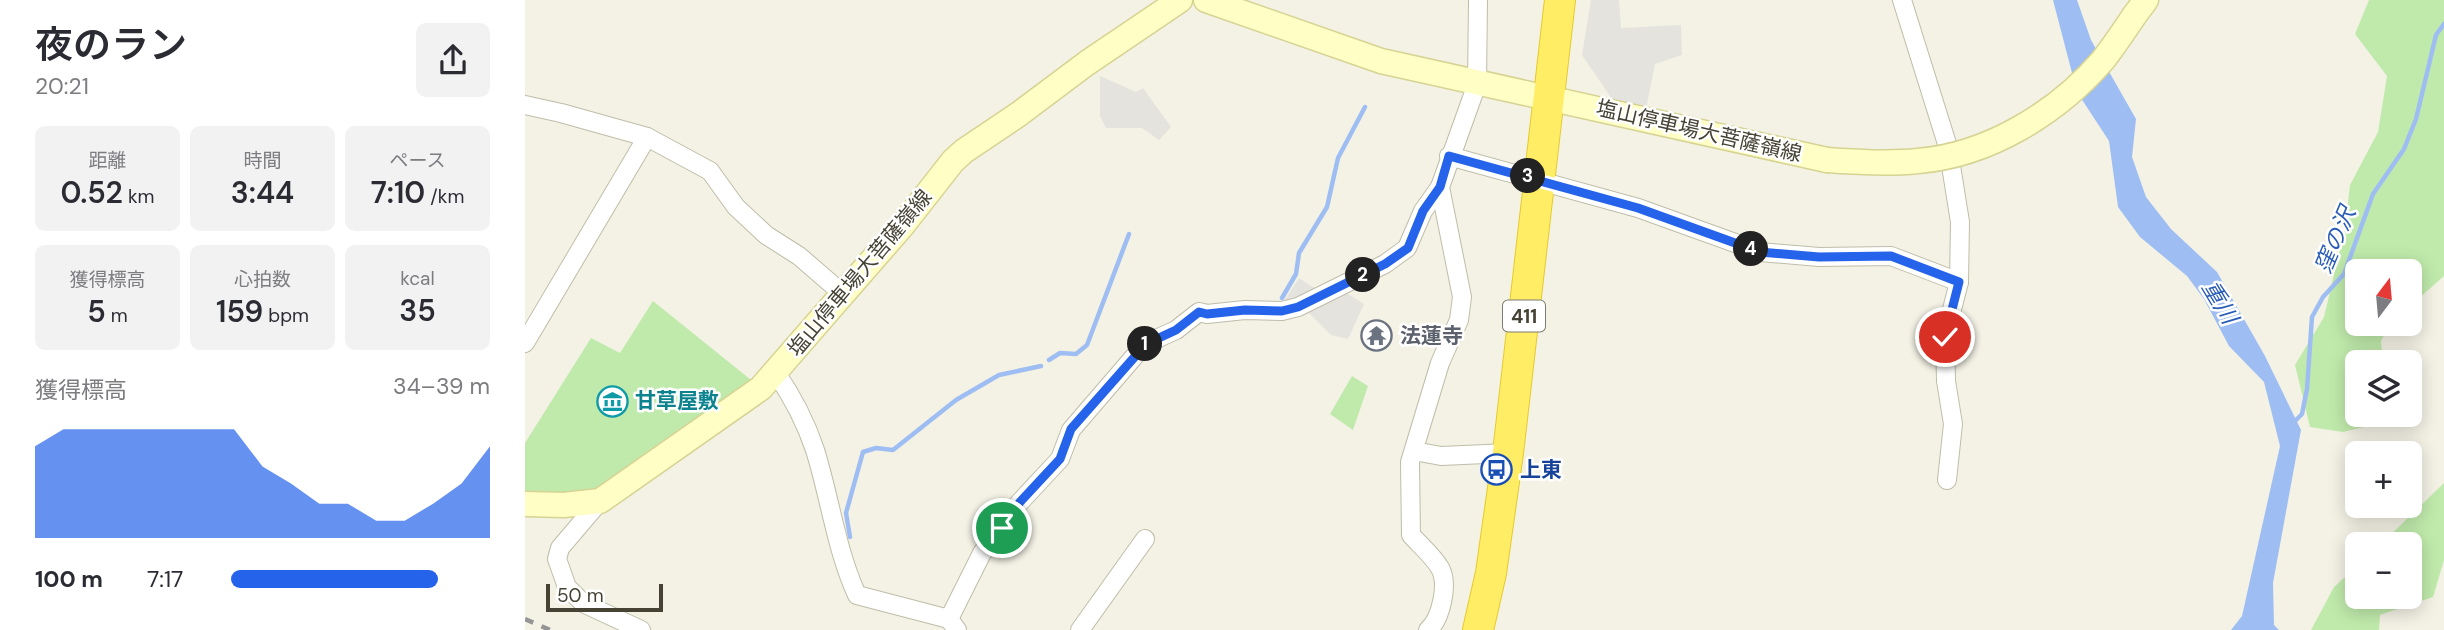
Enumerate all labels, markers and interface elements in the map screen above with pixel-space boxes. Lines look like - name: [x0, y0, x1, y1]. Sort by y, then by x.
- text: 夜のラン: [35, 20, 187, 70]
- button: share: [416, 23, 490, 97]
- text: 20:21: [35, 71, 89, 101]
- street label: 塩山停車場大菩薩嶺線: [1594, 94, 1804, 168]
- text: 距離: [88, 148, 127, 173]
- text: 時間: [243, 148, 282, 173]
- text: ペース: [389, 148, 446, 173]
- pin: 3: [1511, 158, 1545, 194]
- text: 3: [1522, 163, 1533, 188]
- text: 0.52: [61, 173, 123, 212]
- text: 3:44: [231, 173, 294, 212]
- text: 7:10: [371, 173, 425, 212]
- text: km: [123, 184, 154, 209]
- text: /km: [425, 184, 464, 209]
- street label: 塩山停車場大菩薩嶺線: [782, 184, 938, 362]
- water label: 窪の沢: [2308, 200, 2363, 278]
- pin: 4: [1733, 232, 1769, 266]
- text: 4: [1744, 236, 1757, 261]
- pin: 2: [1345, 258, 1381, 292]
- north arrow: [2345, 259, 2422, 336]
- map controls: [2345, 259, 2422, 609]
- text: 2: [1357, 262, 1368, 287]
- text: kcal: [400, 266, 435, 291]
- text: 獲得標高: [69, 267, 146, 292]
- text: 心拍数: [234, 267, 291, 292]
- water label: 重川: [2195, 275, 2246, 332]
- text: 35: [399, 291, 436, 330]
- text: 5: [87, 292, 106, 331]
- text: 159: [216, 292, 263, 331]
- road number: 411: [1503, 300, 1545, 332]
- text: m: [106, 303, 128, 328]
- text: bpm: [263, 303, 309, 328]
- pin: [1915, 307, 1975, 367]
- icon: check: [1926, 318, 1964, 356]
- temple icon: 法蓮寺: [1360, 319, 1394, 353]
- place label: 法蓮寺: [1400, 322, 1463, 350]
- pin: 1: [1127, 326, 1163, 362]
- text: 1: [1141, 331, 1148, 356]
- button: layers: [2345, 350, 2422, 427]
- text: 34–39 m: [393, 371, 490, 401]
- text: 獲得標高: [35, 375, 127, 405]
- museum icon: 甘草屋敷: [595, 384, 629, 418]
- place label: 甘草屋敷: [635, 387, 719, 415]
- button: +: [2345, 441, 2422, 518]
- bus stop icon: 上東: [1480, 453, 1514, 487]
- place label: 上東: [1520, 456, 1562, 484]
- pin: [972, 498, 1032, 558]
- icon: arrive: [983, 509, 1021, 547]
- button: −: [2345, 532, 2422, 609]
- text: 100 m: [35, 564, 103, 594]
- text: 7:17: [147, 564, 183, 594]
- scale bar: [546, 581, 663, 613]
- text: 50 m: [557, 583, 604, 608]

